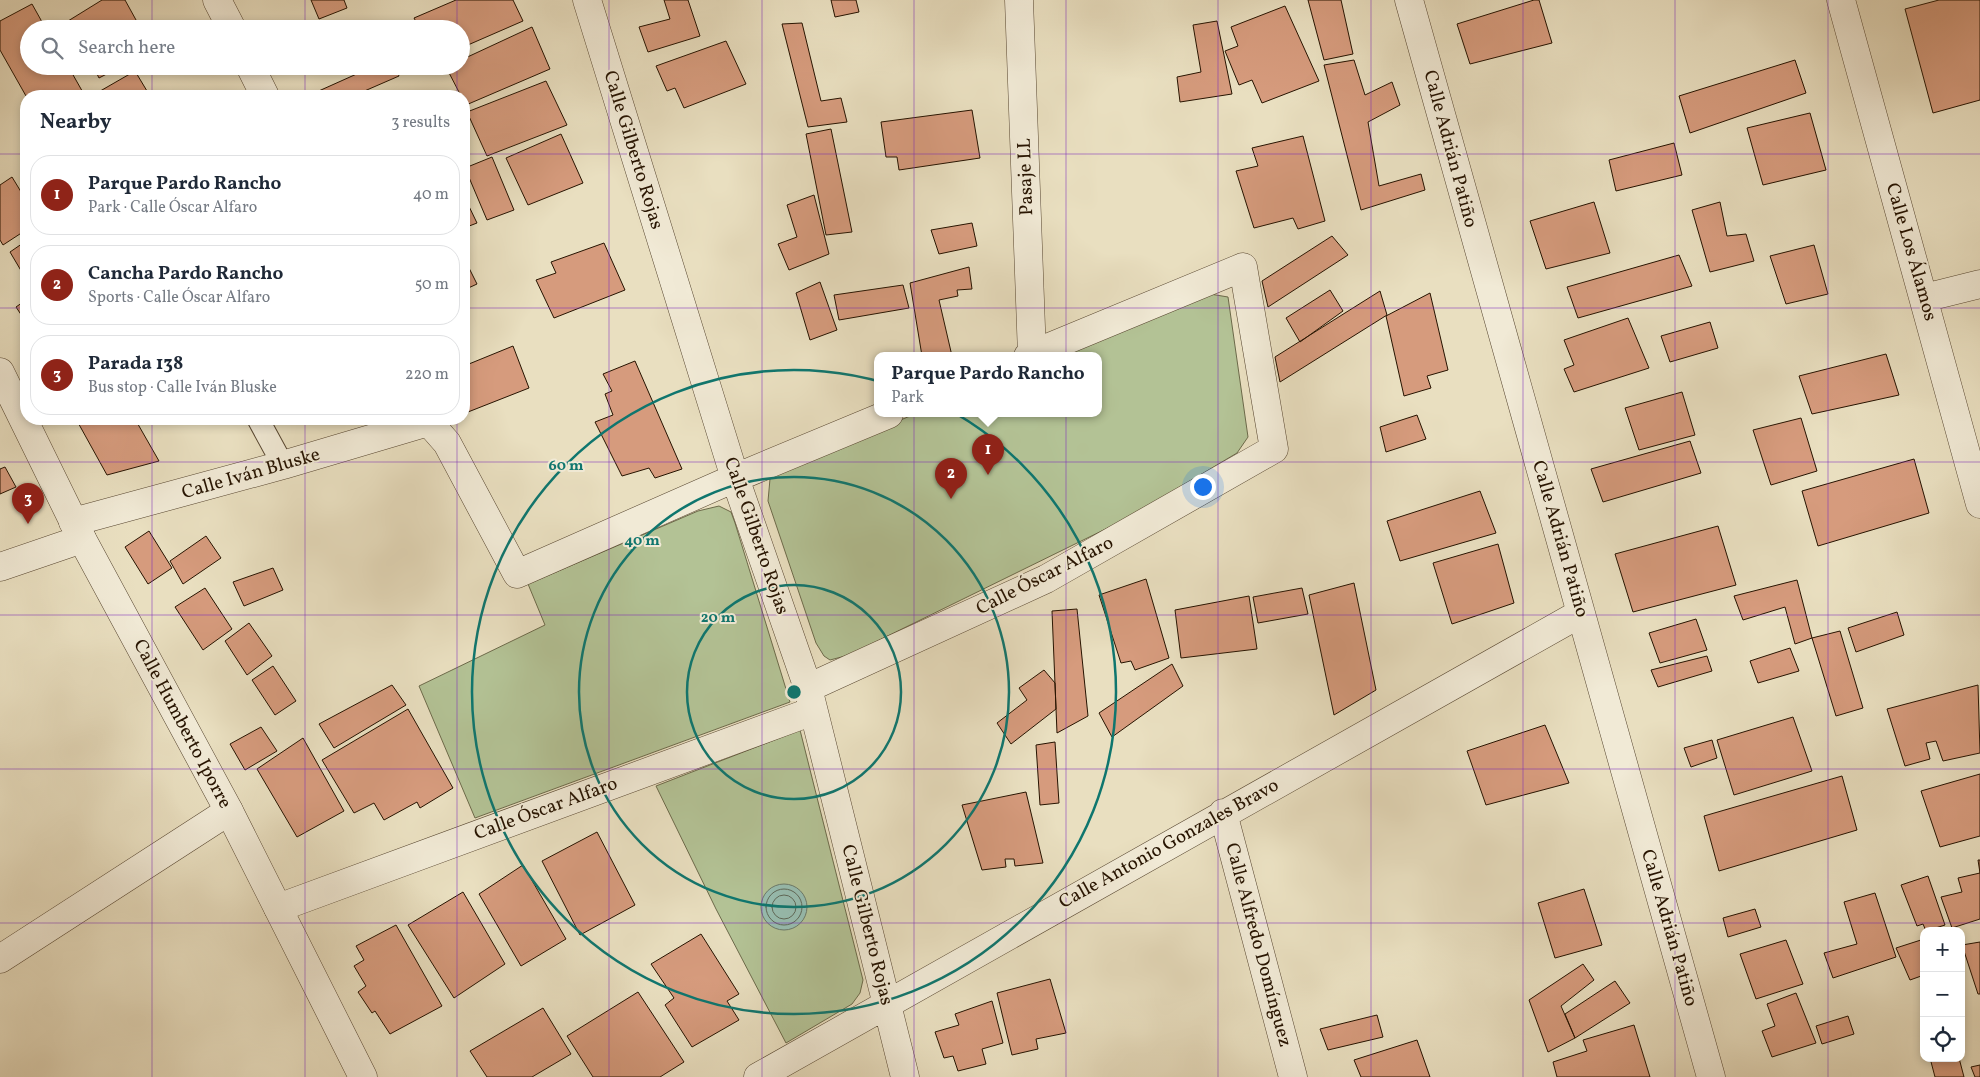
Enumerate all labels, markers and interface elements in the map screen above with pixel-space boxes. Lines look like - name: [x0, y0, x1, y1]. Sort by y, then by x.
- search box: [20, 20, 470, 75]
- icon: search: [38, 34, 66, 62]
- text: Search here: [78, 35, 175, 61]
- street label: Calle Gilberto Rojas: [596, 67, 670, 233]
- street label: Calle Adrián Patiño: [1416, 67, 1484, 231]
- text: Nearby: [40, 108, 111, 137]
- text: 3 results: [391, 112, 450, 134]
- street label: Pasaje LL: [1012, 137, 1040, 216]
- text: Parque Pardo Rancho: [88, 171, 281, 197]
- street label: Calle Los Álamos: [1879, 180, 1943, 324]
- text: 1: [54, 184, 60, 206]
- text: 40 m: [413, 184, 449, 206]
- text: Park · Calle Óscar Alfaro: [88, 197, 257, 219]
- text: Cancha Pardo Rancho: [88, 261, 283, 287]
- text: 2: [53, 274, 61, 296]
- text: 50 m: [415, 274, 449, 296]
- text: Sports · Calle Óscar Alfaro: [88, 287, 270, 309]
- text: Parada 138: [88, 351, 183, 377]
- popup: [874, 352, 1102, 417]
- text: Parque Pardo Rancho: [891, 361, 1085, 387]
- text: 3: [53, 364, 61, 386]
- text: 220 m: [405, 364, 449, 386]
- text: Bus stop · Calle Iván Bluske: [88, 377, 277, 399]
- text: Park: [891, 387, 924, 409]
- pin: 1: [972, 434, 1004, 475]
- street label: Calle Iván Bluske: [179, 442, 323, 506]
- street label: Calle Gilberto Rojas: [717, 454, 795, 618]
- text: 60 m: [549, 456, 584, 477]
- pin: 2: [935, 458, 967, 499]
- street label: Calle Adrián Patiño: [1525, 458, 1595, 620]
- your location: [1190, 474, 1216, 500]
- pin: 3: [12, 483, 44, 524]
- street label: Calle Óscar Alfaro: [972, 530, 1118, 622]
- text: 40 m: [624, 531, 660, 552]
- text: 20 m: [701, 608, 736, 629]
- street label: Calle Humberto Iporre: [126, 635, 238, 813]
- centre of rings: [785, 683, 803, 701]
- street label: Calle Óscar Alfaro: [471, 771, 621, 847]
- street label: Calle Antonio Gonzales Bravo: [1054, 773, 1284, 915]
- street label: Calle Alfredo Domínguez: [1218, 840, 1298, 1050]
- street label: Calle Gilberto Rojas: [834, 842, 900, 1008]
- street label: Calle Adrián Patiño: [1634, 847, 1704, 1009]
- map controls: [1920, 927, 1965, 1062]
- button: +: [1920, 927, 1965, 972]
- button: −: [1920, 972, 1965, 1017]
- button: locate: [1920, 1017, 1965, 1062]

